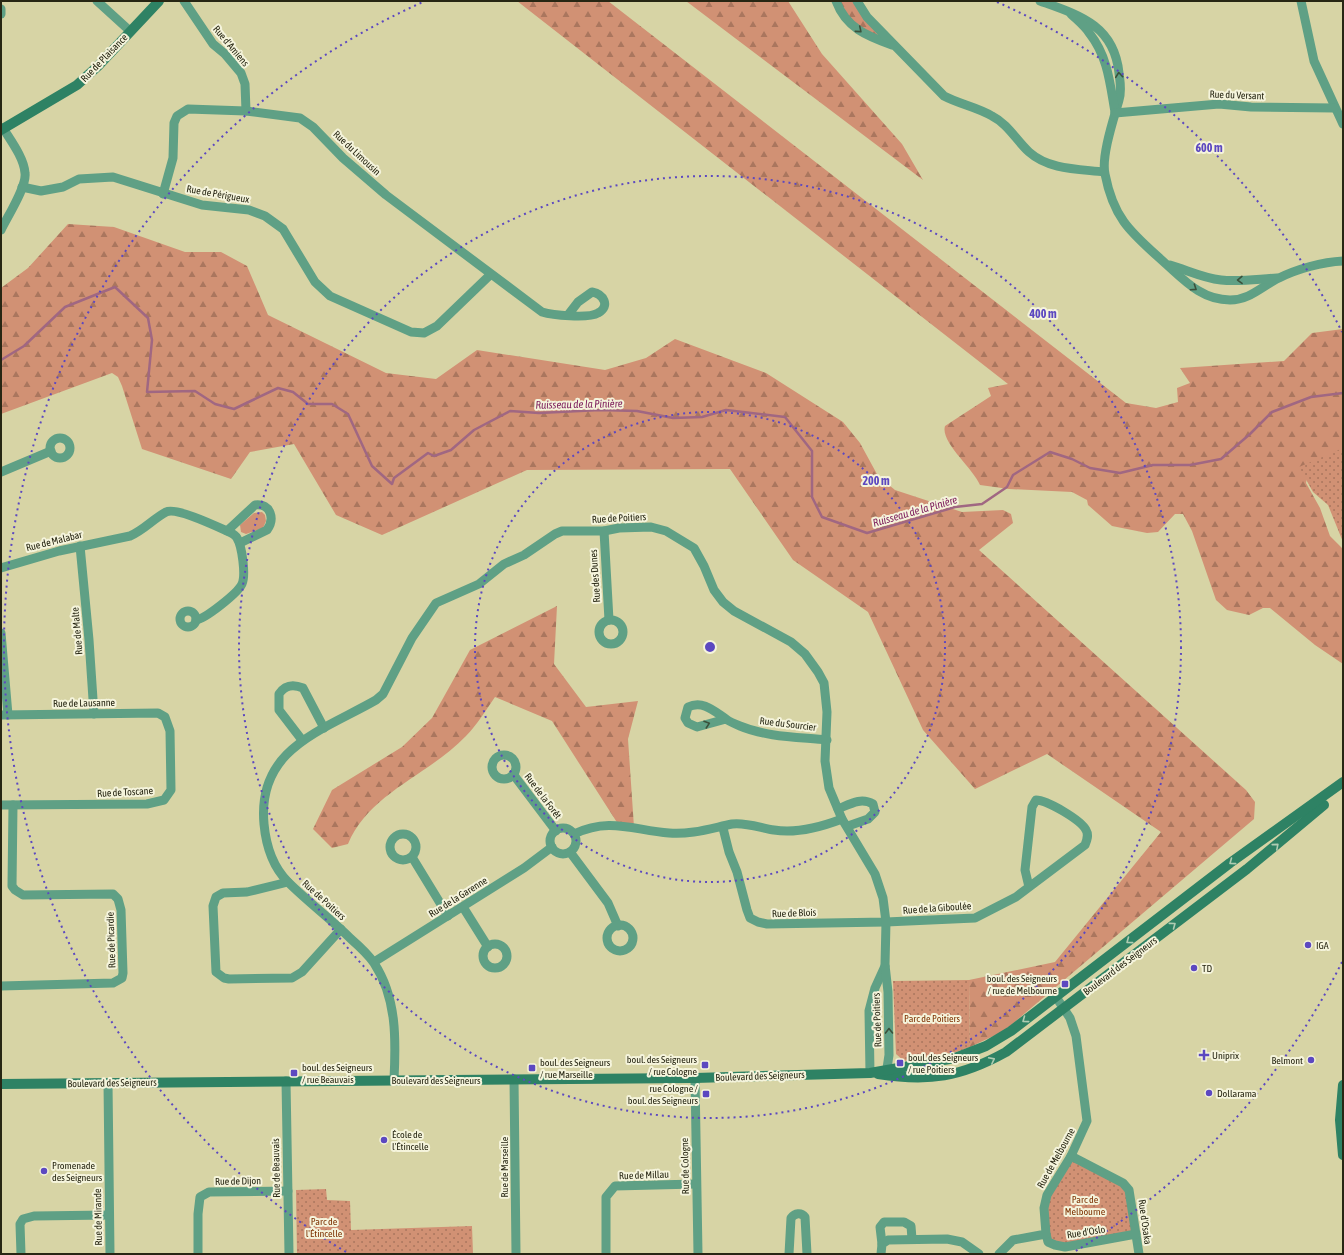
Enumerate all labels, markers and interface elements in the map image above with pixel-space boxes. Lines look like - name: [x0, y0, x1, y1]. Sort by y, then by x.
- street label: Rue d'Amiens: [211, 24, 251, 69]
- one-way arrow: [854, 25, 862, 32]
- street label: Rue de Plaisance: [78, 31, 130, 84]
- one-way arrow: [1115, 72, 1124, 78]
- street label: Rue du Versant: [1209, 89, 1265, 101]
- street label: Rue du Limousin: [331, 128, 383, 178]
- text: 600 m: [1195, 141, 1223, 155]
- street label: Rue de Périgueux: [186, 183, 250, 205]
- one-way arrow: [1237, 276, 1243, 285]
- one-way arrow: [1190, 283, 1197, 290]
- text: 400 m: [1028, 307, 1057, 321]
- water label: Ruisseau de la Pinière: [535, 397, 623, 411]
- text: 200 m: [862, 474, 890, 488]
- water label: Ruisseau de la Pinière: [871, 493, 959, 529]
- street label: Rue de Poitiers: [592, 511, 647, 525]
- street label: Rue de Malabar: [25, 528, 84, 553]
- street label: Rue des Dunes: [588, 549, 602, 603]
- street label: Rue de Malte: [69, 606, 85, 655]
- centre of rings: [703, 640, 717, 654]
- street label: Rue de Lausanne: [53, 697, 116, 709]
- street label: Rue du Sourcier: [759, 715, 818, 733]
- one-way arrow: [703, 720, 710, 729]
- street label: Rue de la Forêt: [522, 771, 564, 821]
- street label: Rue de Toscane: [97, 785, 154, 799]
- one-way arrow: [1271, 843, 1279, 850]
- one-way arrow: [1229, 857, 1236, 864]
- street label: Rue de la Garenne: [427, 874, 490, 919]
- street label: Rue de Poitiers: [300, 878, 348, 923]
- street label: Rue de la Giboulée: [902, 900, 972, 916]
- street label: Rue de Blois: [772, 907, 817, 919]
- street label: Rue de Picardie: [105, 911, 117, 968]
- one-way arrow: [1169, 923, 1176, 930]
- street label: Boulevard des Seigneurs: [1081, 934, 1159, 997]
- one-way arrow: [1126, 937, 1133, 944]
- marker: IGA: [1303, 940, 1313, 950]
- place label: IGA: [1316, 940, 1329, 951]
- marker: TD: [1189, 963, 1199, 973]
- place label: TD: [1202, 963, 1212, 974]
- place label: boul. des Seigneurs / rue de Melbourne: [987, 973, 1057, 996]
- marker: boul. des Seigneurs / rue de Melbourne: [1060, 979, 1070, 989]
- street label: Rue de Poitiers: [871, 992, 883, 1047]
- park label: Parc de Poitiers: [904, 1013, 960, 1024]
- one-way arrow: [1023, 1015, 1030, 1022]
- one-way arrow: [885, 1028, 893, 1034]
- marker: Uniprix: [1199, 1050, 1209, 1060]
- place label: Uniprix: [1212, 1050, 1239, 1061]
- place label: boul. des Seigneurs / rue Poitiers: [908, 1052, 979, 1075]
- place label: boul. des Seigneurs / rue Cologne: [627, 1054, 697, 1077]
- place label: Belmont: [1271, 1055, 1303, 1066]
- marker: Belmont: [1306, 1055, 1316, 1065]
- place label: boul. des Seigneurs / rue Marseille: [540, 1057, 611, 1080]
- one-way arrow: [987, 1057, 995, 1064]
- marker: boul. des Seigneurs / rue Poitiers: [895, 1058, 905, 1068]
- marker: boul. des Seigneurs / rue Cologne: [700, 1060, 710, 1070]
- place label: boul. des Seigneurs / rue Beauvais: [302, 1062, 373, 1085]
- marker: boul. des Seigneurs / rue Marseille: [527, 1063, 537, 1073]
- marker: boul. des Seigneurs / rue Beauvais: [289, 1068, 299, 1078]
- street label: Boulevard des Seigneurs: [715, 1069, 805, 1083]
- street label: Boulevard des Seigneurs: [391, 1075, 481, 1086]
- street label: Boulevard des Seigneurs: [67, 1077, 157, 1089]
- place label: rue Cologne / boul. des Seigneurs: [628, 1083, 699, 1106]
- marker: Dollarama: [1204, 1088, 1214, 1098]
- place label: Dollarama: [1217, 1088, 1257, 1099]
- marker: rue Cologne / boul. des Seigneurs: [701, 1089, 711, 1099]
- street label: Rue de Melbourne: [1035, 1126, 1077, 1190]
- place label: École de l'Étincelle: [392, 1129, 429, 1152]
- marker: École de l'Étincelle: [379, 1135, 389, 1145]
- street label: Rue de Marseille: [499, 1136, 510, 1197]
- street label: Rue de Cologne: [679, 1137, 691, 1194]
- street label: Rue de Beauvais: [270, 1138, 282, 1198]
- place label: Promenade des Seigneurs: [52, 1160, 103, 1183]
- marker: Promenade des Seigneurs: [39, 1166, 49, 1176]
- street label: Rue de Millau: [619, 1169, 669, 1181]
- street label: Rue de Dijon: [215, 1175, 261, 1187]
- street label: Rue de Mirande: [92, 1188, 104, 1246]
- park label: Parc de Melbourne: [1065, 1194, 1106, 1217]
- street label: Rue d'Osaka: [1136, 1199, 1154, 1245]
- park label: Parc de l'Étincelle: [306, 1216, 343, 1239]
- street label: Rue d'Oslo: [1066, 1223, 1106, 1240]

